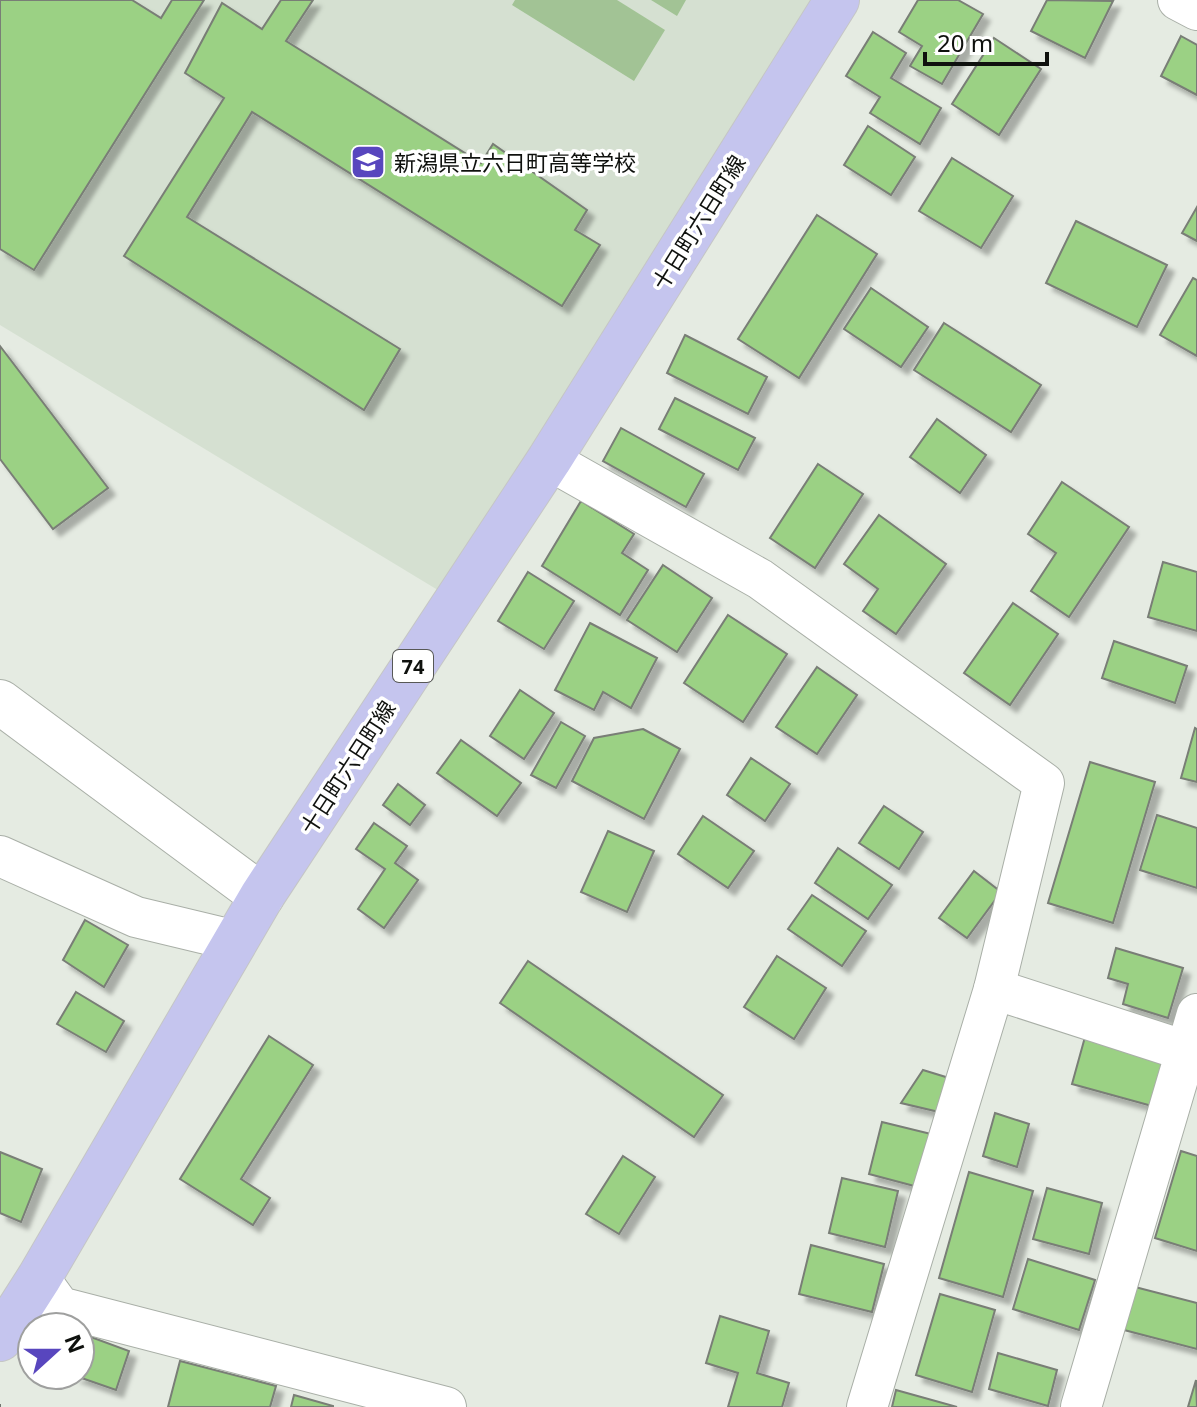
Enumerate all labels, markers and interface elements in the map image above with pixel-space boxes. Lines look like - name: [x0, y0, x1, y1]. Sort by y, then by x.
- scale bar: [925, 16, 1047, 66]
- text: 20 m: [937, 26, 993, 59]
- school or university icon: 新潟県立六日町高等学校: [349, 143, 387, 181]
- place label: 新潟県立六日町高等学校: [394, 147, 636, 177]
- street label: 十日町六日町線: [644, 149, 752, 295]
- road number: 74: [393, 650, 433, 682]
- street label: 十日町六日町線: [292, 694, 402, 840]
- north arrow: [16, 1311, 96, 1391]
- text: N: [58, 1330, 93, 1357]

